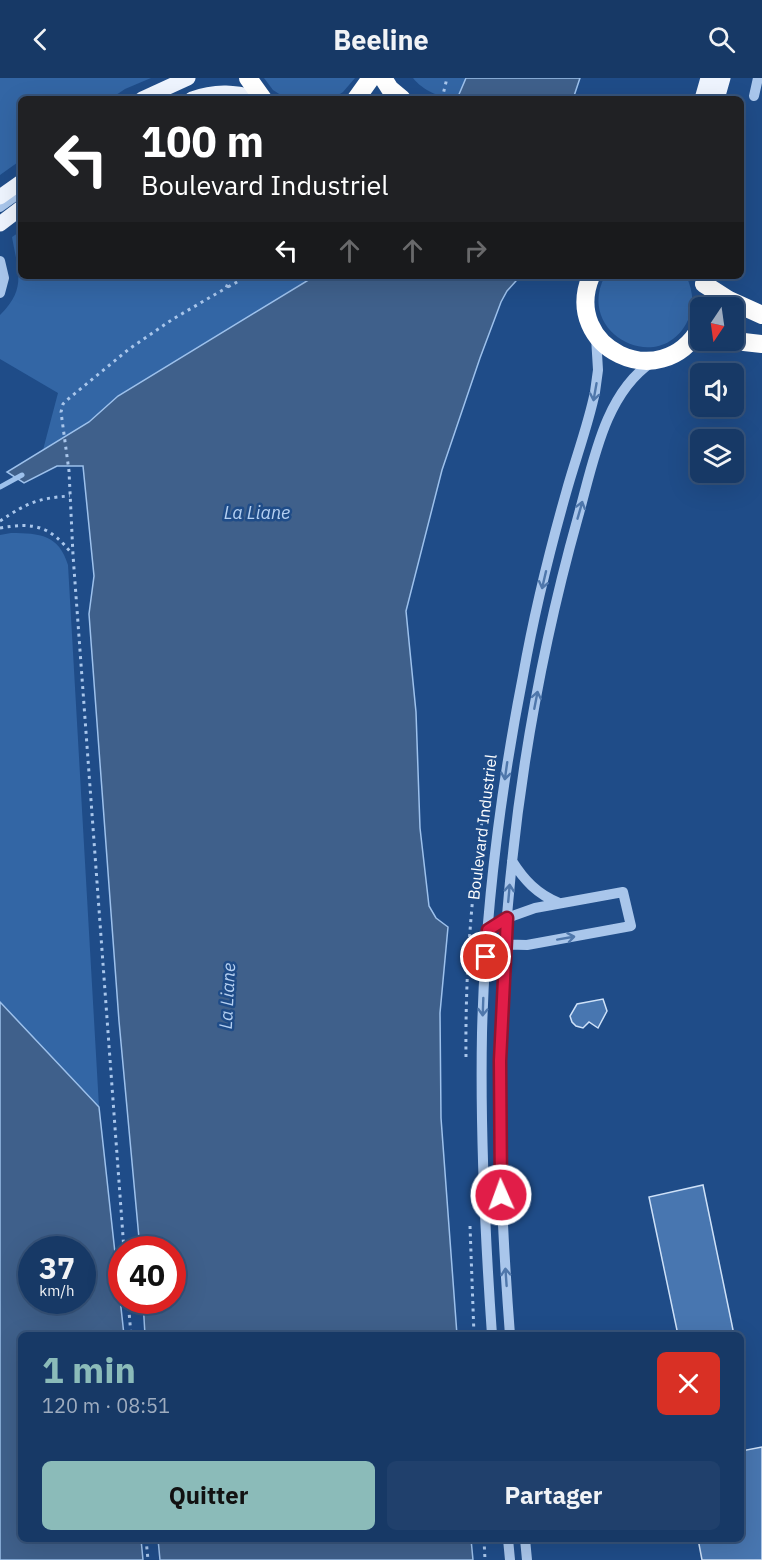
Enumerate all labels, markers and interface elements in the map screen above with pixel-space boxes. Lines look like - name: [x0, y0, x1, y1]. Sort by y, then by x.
- text: Beeline: [333, 22, 429, 57]
- icon: back: [24, 23, 57, 56]
- icon: search: [705, 23, 738, 56]
- text: 100 m: [141, 114, 264, 169]
- icon: left: [42, 120, 120, 198]
- text: Boulevard Industriel: [141, 167, 389, 202]
- icon: left: [270, 234, 303, 267]
- icon: ahead: [333, 234, 366, 267]
- icon: ahead: [396, 234, 429, 267]
- icon: right: [459, 234, 492, 267]
- north arrow: [690, 297, 744, 351]
- map controls: [690, 297, 744, 483]
- button: sound: [690, 363, 744, 417]
- one-way arrow: [589, 381, 600, 401]
- button: layers: [690, 429, 744, 483]
- water label: La Liane: [224, 501, 290, 524]
- one-way arrow: [575, 501, 586, 520]
- one-way arrow: [537, 570, 549, 589]
- one-way arrow: [531, 691, 542, 710]
- street label: Boulevard Industriel: [463, 753, 501, 901]
- one-way arrow: [501, 761, 512, 780]
- one-way arrow: [504, 884, 515, 904]
- pin: [460, 931, 511, 982]
- one-way arrow: [555, 932, 575, 943]
- icon: arrive: [469, 940, 502, 973]
- water label: La Liane: [214, 962, 240, 1030]
- one-way arrow: [478, 996, 489, 1016]
- position arrow: [469, 1163, 533, 1227]
- speed limit sign: 40: [108, 1236, 186, 1314]
- text: 37: [39, 1248, 75, 1287]
- one-way arrow: [501, 1267, 512, 1287]
- text: km/h: [39, 1281, 75, 1300]
- text: 1 min: [42, 1346, 136, 1393]
- button: close: [657, 1352, 720, 1415]
- text: 120 m · 08:51: [42, 1392, 170, 1419]
- button: Quitter: [42, 1461, 375, 1530]
- button: Partager: [387, 1461, 720, 1530]

